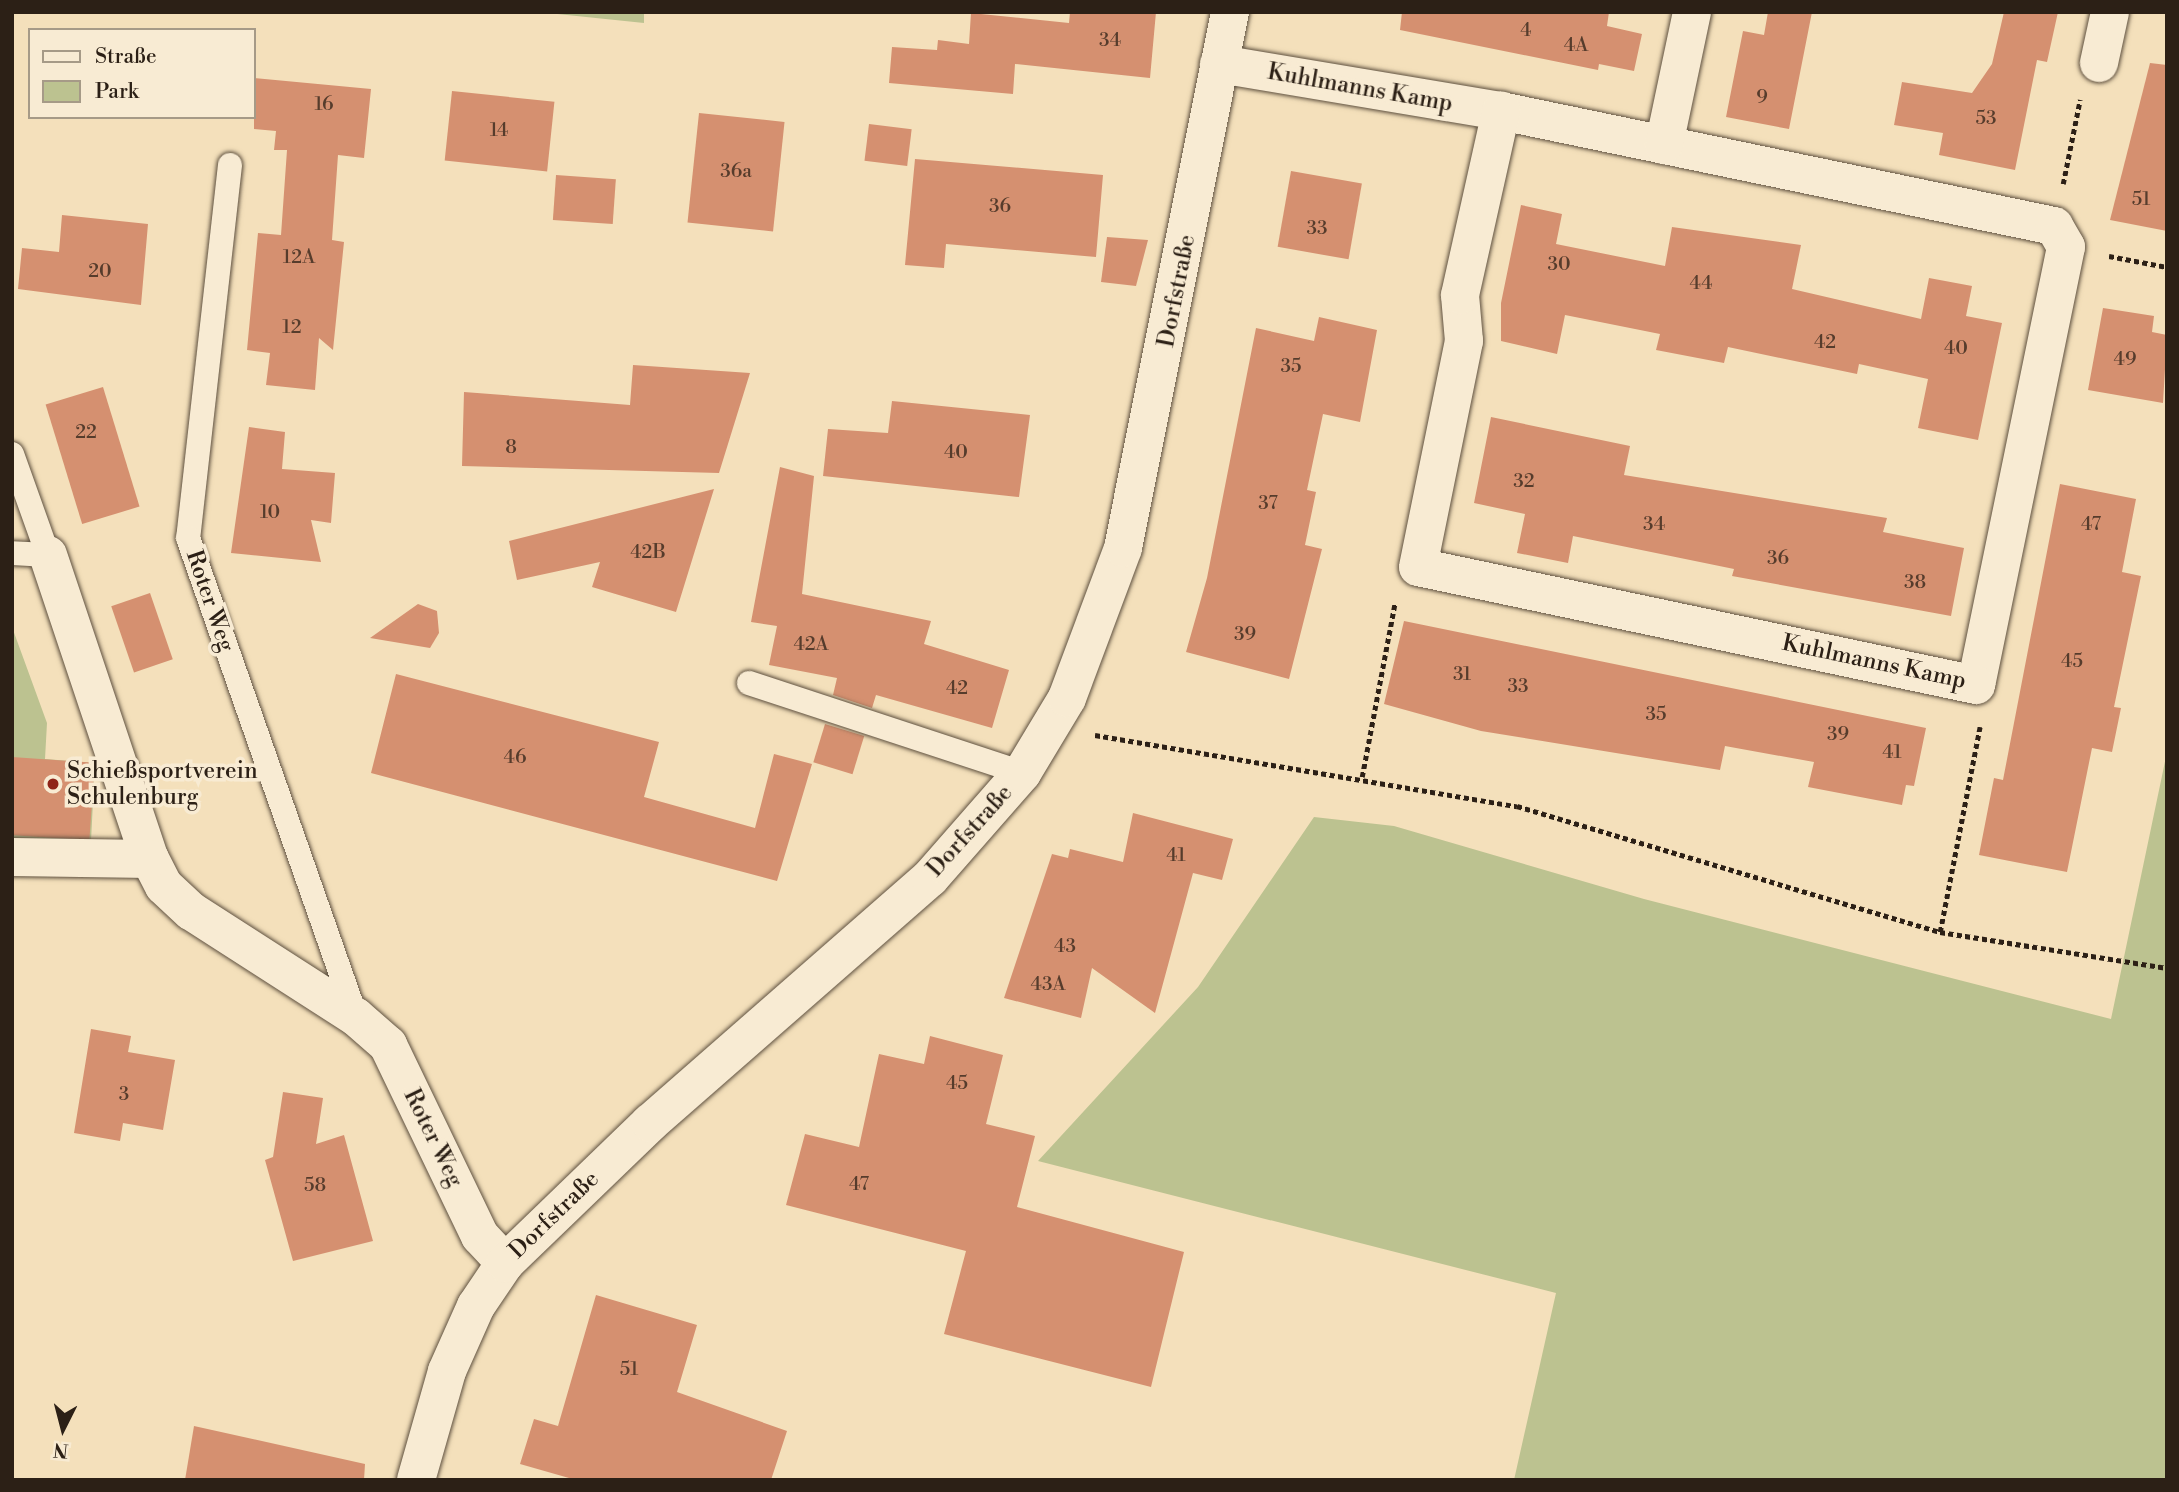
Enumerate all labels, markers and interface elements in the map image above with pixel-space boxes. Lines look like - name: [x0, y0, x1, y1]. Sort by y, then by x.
- house number: 4: [1520, 20, 1532, 42]
- legend: [28, 28, 256, 119]
- house number: 34: [1099, 30, 1121, 52]
- house number: 4A: [1564, 35, 1588, 57]
- text: Straße: [95, 44, 157, 70]
- street label: Kuhlmanns Kamp: [1265, 58, 1455, 118]
- text: Park: [95, 79, 139, 105]
- house number: 9: [1756, 87, 1768, 109]
- house number: 16: [314, 94, 334, 116]
- house number: 53: [1976, 108, 1996, 130]
- house number: 14: [490, 120, 508, 142]
- house number: 36a: [720, 161, 752, 183]
- house number: 51: [2132, 189, 2150, 211]
- house number: 36: [989, 196, 1011, 218]
- house number: 33: [1307, 218, 1327, 240]
- street label: Dorfstraße: [1153, 232, 1201, 350]
- house number: 12A: [283, 247, 315, 269]
- house number: 30: [1547, 254, 1571, 276]
- house number: 20: [88, 261, 112, 283]
- house number: 44: [1690, 273, 1712, 295]
- house number: 12: [282, 317, 302, 339]
- house number: 42: [1814, 332, 1836, 354]
- house number: 40: [1944, 338, 1968, 360]
- house number: 49: [2114, 349, 2136, 371]
- house number: 35: [1281, 356, 1301, 378]
- house number: 22: [75, 422, 97, 444]
- house number: 8: [505, 437, 517, 459]
- house number: 40: [944, 442, 968, 464]
- house number: 32: [1513, 471, 1535, 493]
- house number: 37: [1258, 493, 1278, 515]
- house number: 10: [260, 502, 280, 524]
- house number: 34: [1643, 514, 1665, 536]
- house number: 47: [2081, 514, 2101, 536]
- house number: 42B: [630, 542, 666, 564]
- street label: Roter Weg: [180, 547, 240, 655]
- house number: 36: [1767, 548, 1789, 570]
- house number: 38: [1904, 572, 1926, 594]
- house number: 39: [1234, 624, 1256, 646]
- street label: Kuhlmanns Kamp: [1779, 629, 1969, 695]
- house number: 42A: [793, 634, 829, 656]
- house number: 45: [2061, 651, 2083, 673]
- house number: 31: [1453, 664, 1471, 686]
- house number: 33: [1508, 676, 1528, 698]
- house number: 42: [946, 678, 968, 700]
- house number: 35: [1646, 704, 1666, 726]
- house number: 39: [1827, 724, 1849, 746]
- house number: 41: [1882, 742, 1902, 764]
- house number: 46: [504, 747, 526, 769]
- place label: Schießsportverein Schulenburg: [67, 757, 258, 811]
- marker: Schießsportverein Schulenburg: [45, 776, 61, 792]
- street label: Dorfstraße: [922, 779, 1018, 883]
- house number: 41: [1166, 845, 1186, 867]
- house number: 43: [1054, 936, 1076, 958]
- house number: 43A: [1031, 974, 1065, 996]
- house number: 45: [946, 1073, 968, 1095]
- house number: 3: [119, 1084, 129, 1106]
- street label: Roter Weg: [397, 1084, 469, 1192]
- street label: Dorfstraße: [503, 1165, 605, 1265]
- house number: 47: [849, 1174, 869, 1196]
- house number: 58: [304, 1175, 326, 1197]
- house number: 51: [620, 1359, 638, 1381]
- north arrow: [28, 1394, 98, 1464]
- text: N: [52, 1437, 70, 1463]

